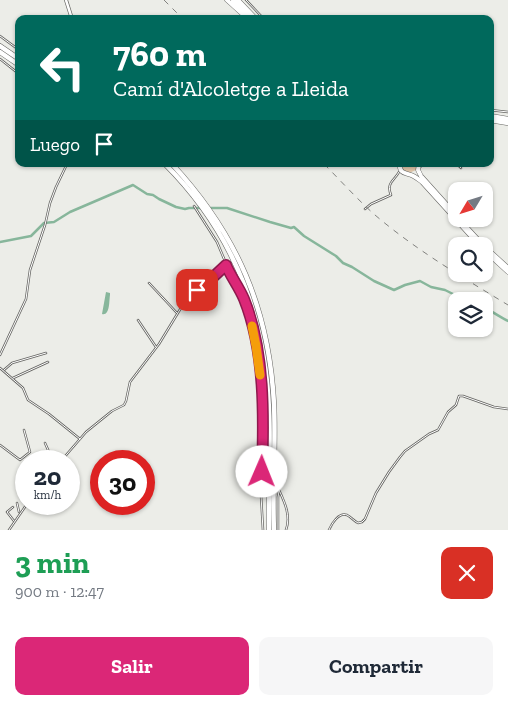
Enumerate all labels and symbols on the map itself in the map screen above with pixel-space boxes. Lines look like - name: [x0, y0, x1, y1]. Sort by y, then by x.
- north arrow: [448, 182, 492, 228]
- pin: [176, 269, 218, 311]
- position arrow: [235, 445, 287, 497]
- speed limit sign: 30: [90, 450, 155, 515]

